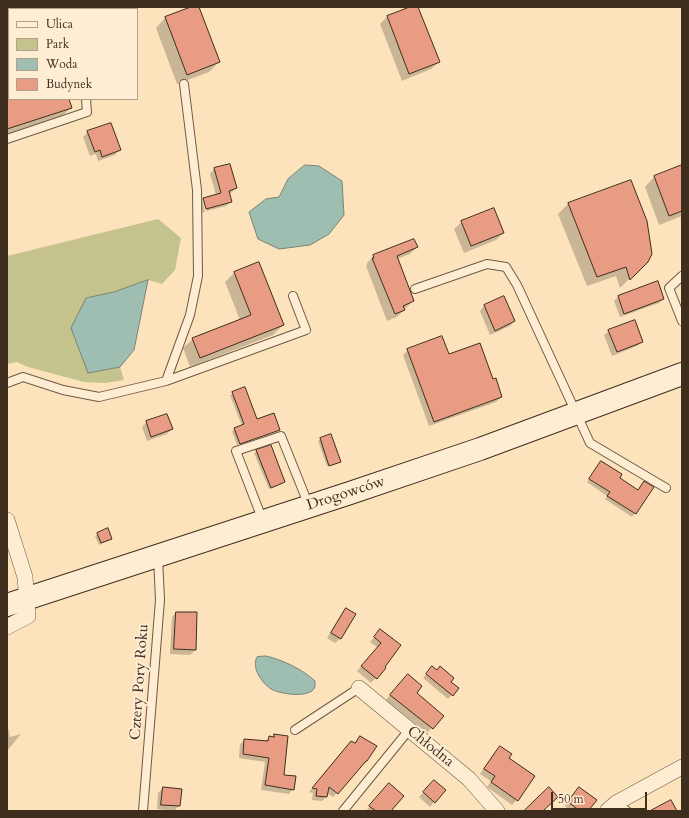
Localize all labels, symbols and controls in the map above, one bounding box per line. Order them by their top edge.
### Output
legend [8,8,138,100]
text: Ulica [46,16,73,32]
text: Park [46,36,69,52]
text: Woda [46,56,77,72]
text: Budynek [46,76,92,92]
street label: Drogowców [305,473,387,515]
street label: Cztery Pory Roku [127,623,153,741]
street label: Chłodna [403,723,457,771]
scale bar [553,784,649,810]
text: 50 m [558,791,584,807]

